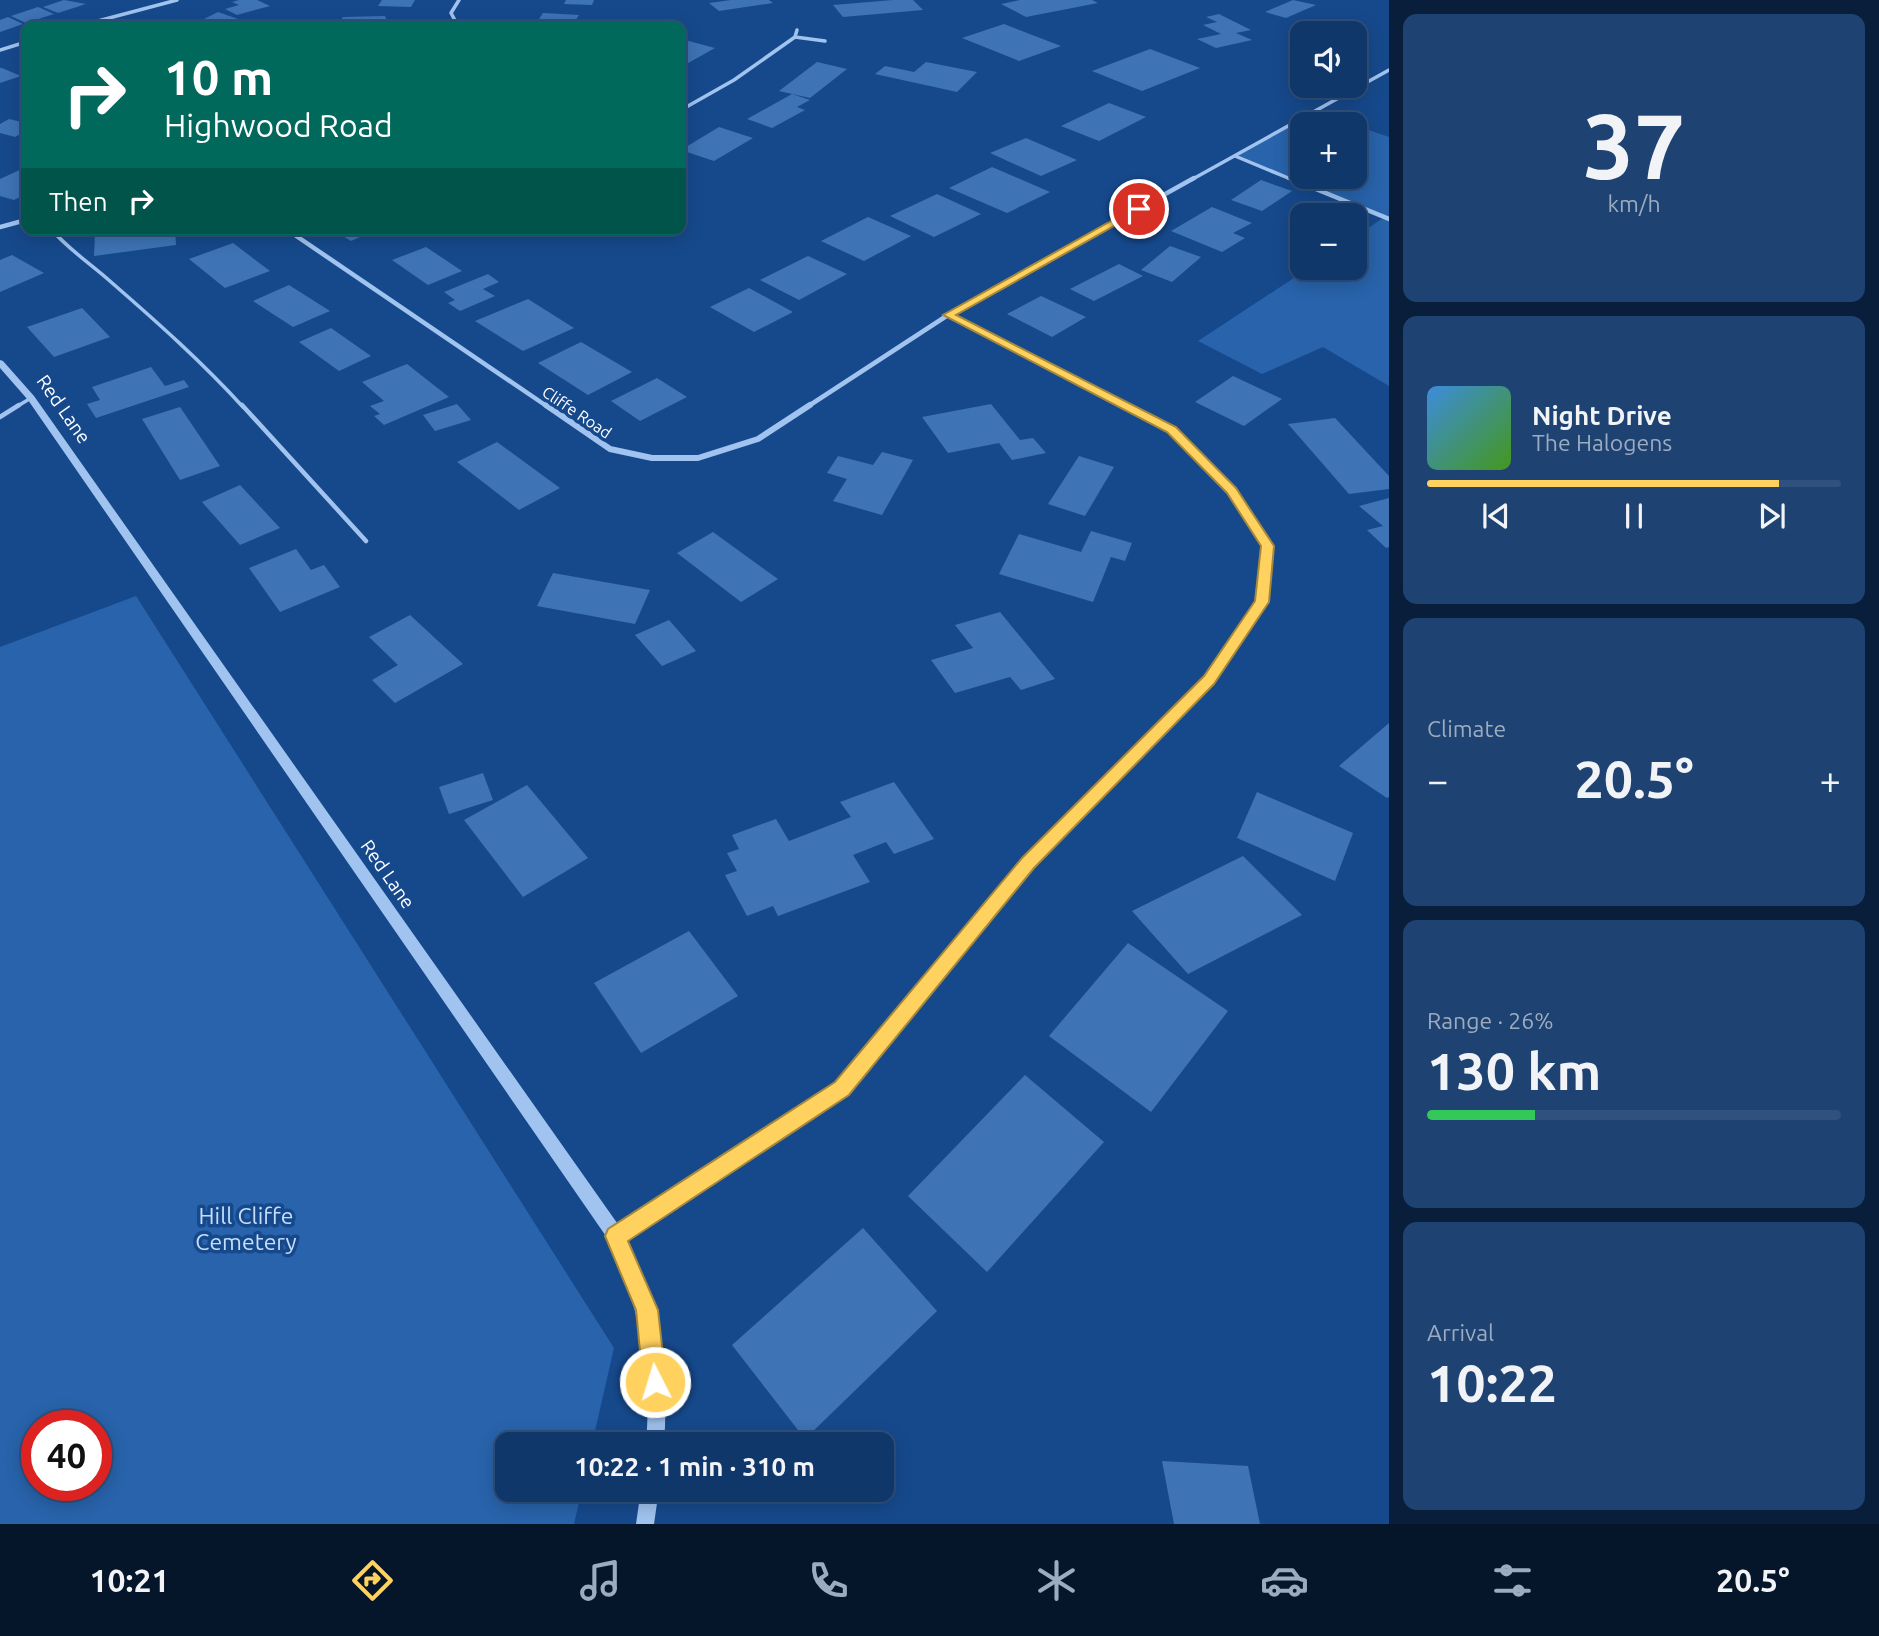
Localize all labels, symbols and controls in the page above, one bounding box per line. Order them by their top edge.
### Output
map controls [1290,21,1367,280]
button: sound [1290,21,1367,98]
icon: right [49,49,140,140]
text: 10 m [164,49,273,104]
text: 37 [1583,94,1685,196]
text: Highwood Road [164,107,393,143]
button: + [1290,112,1367,189]
pin [1109,179,1169,239]
icon: right [122,182,160,220]
text: Then [49,187,108,216]
icon: arrive [1120,190,1158,228]
text: km/h [1607,191,1661,216]
button: − [1290,203,1367,280]
street label: Red Lane [32,371,96,447]
street label: Cliffe Road [539,382,615,442]
text: Night Drive [1532,401,1672,430]
text: The Halogens [1532,430,1672,455]
icon: previous [1477,497,1515,535]
icon: pause [1615,497,1653,535]
icon: next [1753,497,1791,535]
text: Climate [1427,716,1506,741]
text: 20.5° [1574,750,1694,808]
text: − [1427,759,1448,801]
text: + [1820,759,1841,801]
street label: Red Lane [356,836,420,912]
text: Range · 26% [1427,1008,1554,1033]
text: 130 km [1427,1042,1601,1100]
park label: Hill Cliffe Cemetery [195,1203,297,1254]
text: Arrival [1427,1320,1494,1345]
position arrow [618,1345,692,1419]
text: 10:22 [1427,1354,1557,1412]
speed limit sign: 40 [21,1410,112,1501]
text: 10:22 · 1 min · 310 m [574,1452,815,1481]
icon: directions [348,1556,397,1605]
icon: music [576,1556,625,1605]
icon: phone [804,1556,853,1605]
icon: climate [1032,1556,1081,1605]
icon: car [1260,1556,1309,1605]
icon: filters [1488,1556,1537,1605]
text: 10:21 [89,1562,170,1598]
text: 20.5° [1716,1562,1789,1598]

